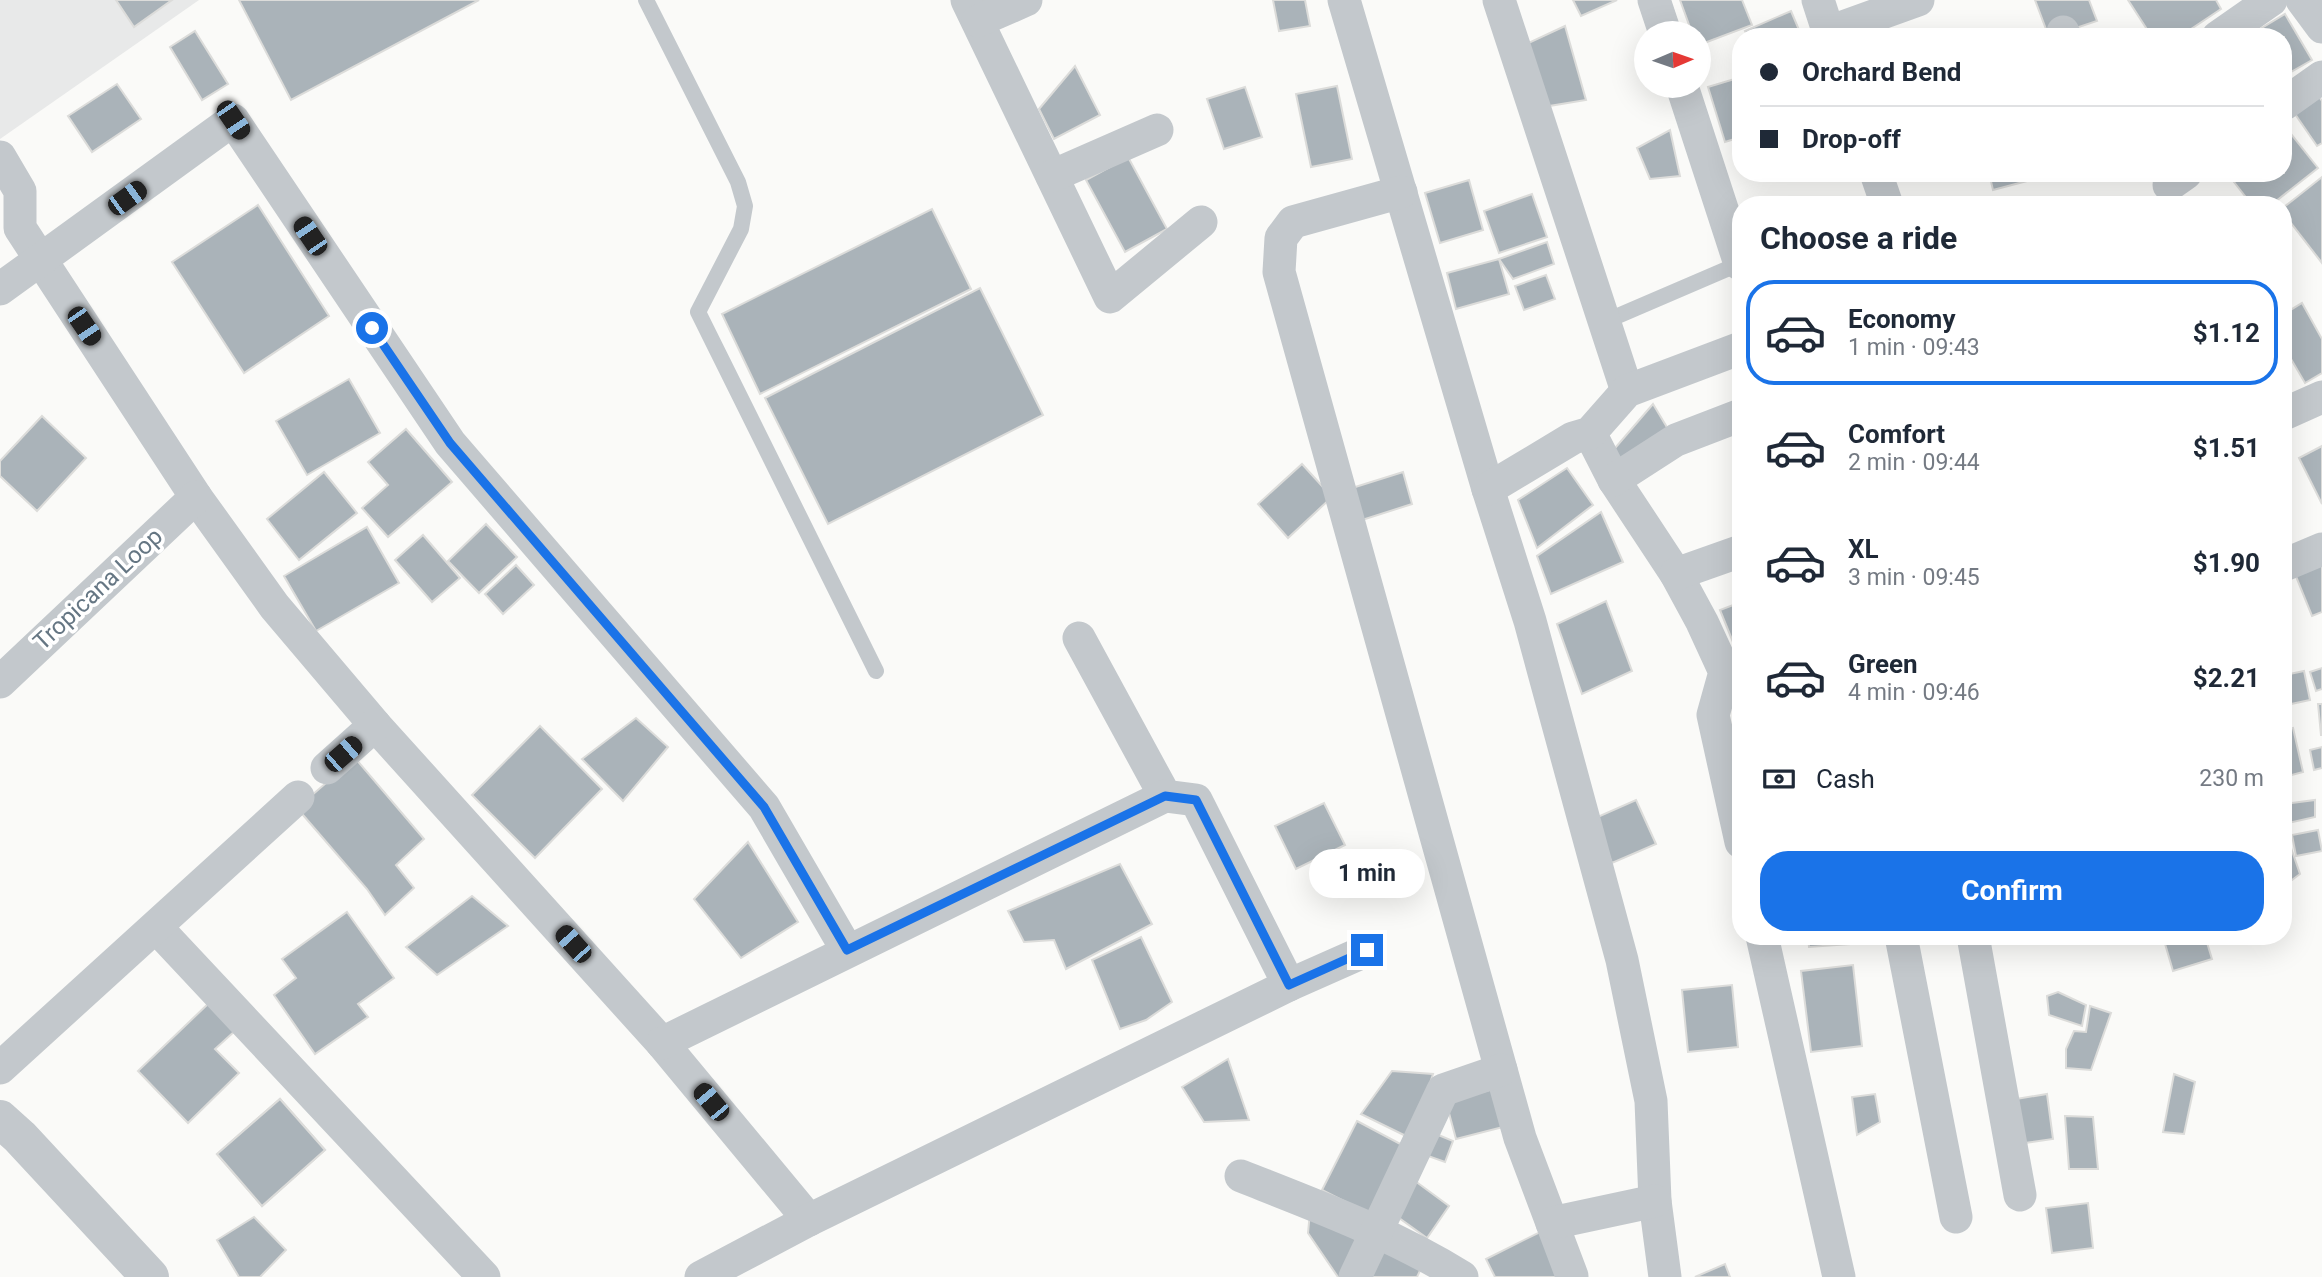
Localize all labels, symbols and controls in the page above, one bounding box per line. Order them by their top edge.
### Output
north arrow [1634,21,1712,98]
map controls [1634,21,1711,98]
text: Orchard Bend [1802,57,1961,87]
car [213,97,254,143]
text: Drop-off [1802,124,1901,154]
car [104,177,151,219]
car [290,213,331,259]
text: Choose a ride [1760,219,1957,257]
icon: car [1764,301,1827,364]
car [64,303,105,349]
text: Economy [1848,304,1955,334]
route start [356,312,388,344]
text: $1.12 [2193,318,2260,348]
text: 1 min · 09:43 [1848,334,1980,361]
icon: car [1764,416,1827,479]
text: Comfort [1848,419,1945,449]
text: $1.51 [2193,433,2260,463]
text: 2 min · 09:44 [1848,449,1980,476]
street label: Tropicana Loop [28,522,168,656]
icon: car [1764,531,1827,594]
text: XL [1848,534,1879,564]
text: $1.90 [2193,548,2260,578]
text: 3 min · 09:45 [1848,564,1980,591]
icon: car [1764,646,1827,709]
text: Green [1848,649,1918,679]
text: $2.21 [2193,663,2260,693]
text: 4 min · 09:46 [1848,679,1980,706]
car [321,732,366,776]
icon: cash [1760,760,1798,798]
text: Cash [1816,764,1875,794]
text: 230 m [2199,765,2264,792]
callout: 1 min [1309,848,1425,898]
button: Confirm [1760,851,2264,931]
text: 1 min [1338,860,1396,887]
car [552,921,595,967]
route end [1351,934,1383,966]
car [690,1079,733,1125]

